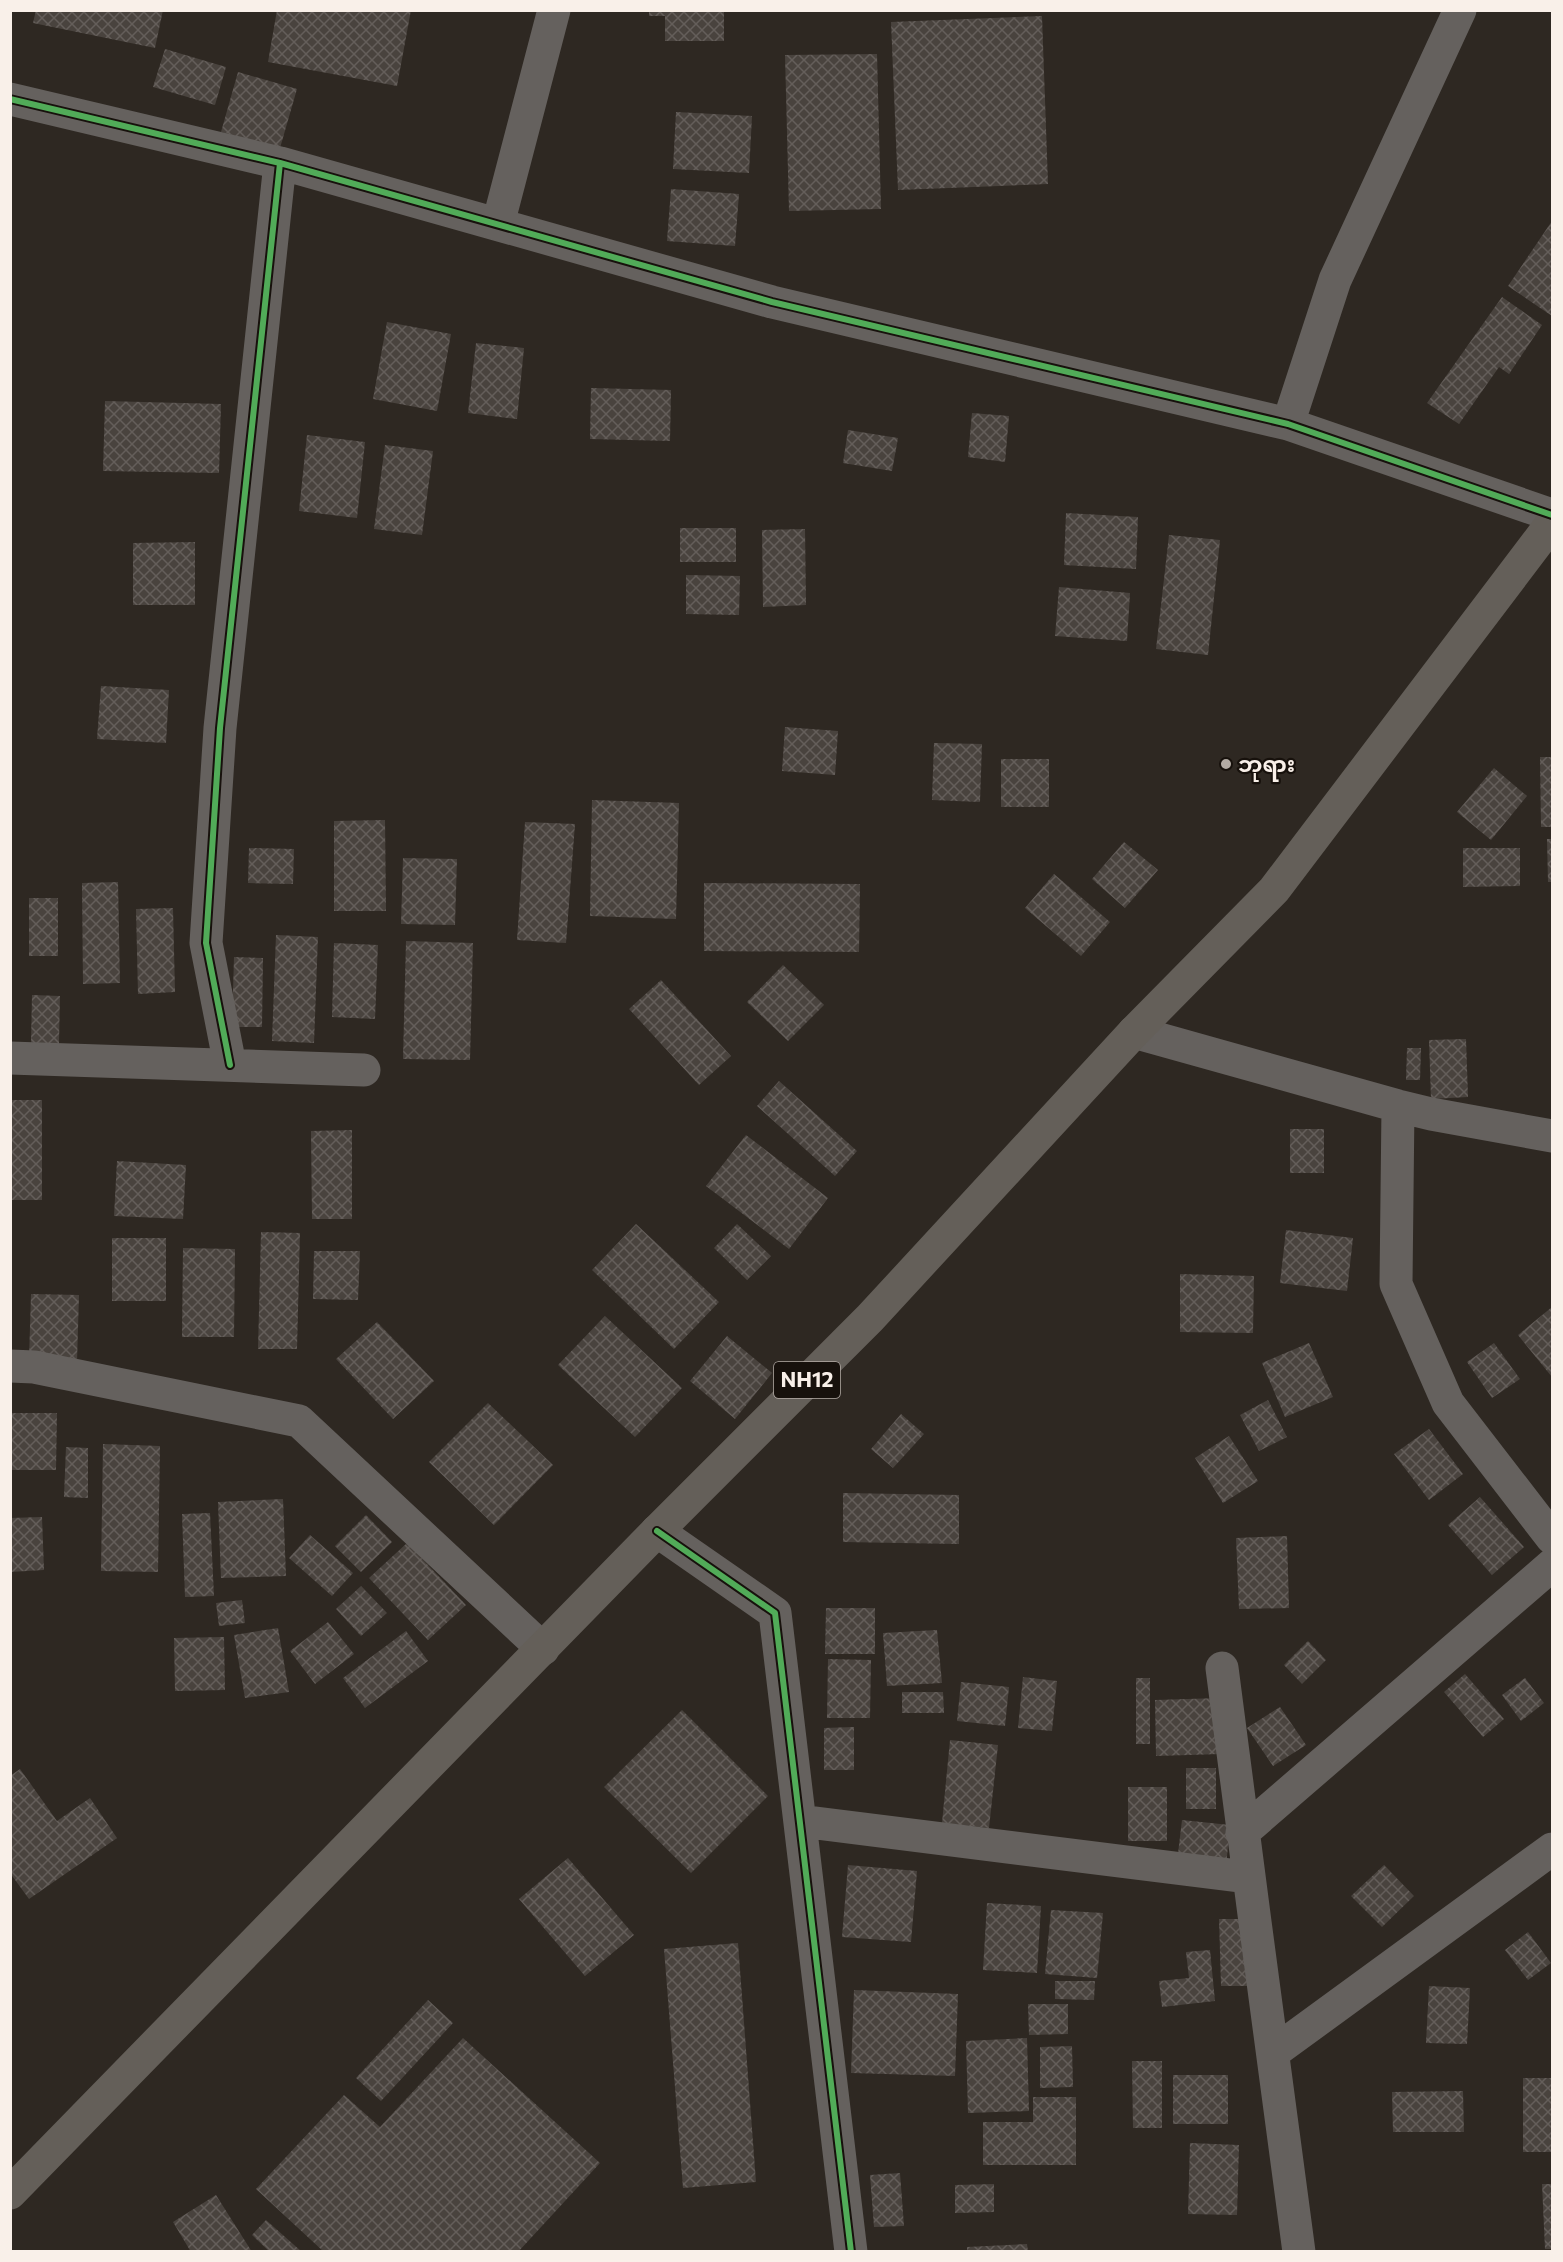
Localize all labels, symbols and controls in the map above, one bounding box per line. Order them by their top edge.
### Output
place label: ဘုရား [1238,750,1295,782]
marker: ဘုရား [1219,757,1233,771]
road number: NH12 [774,1362,840,1398]

